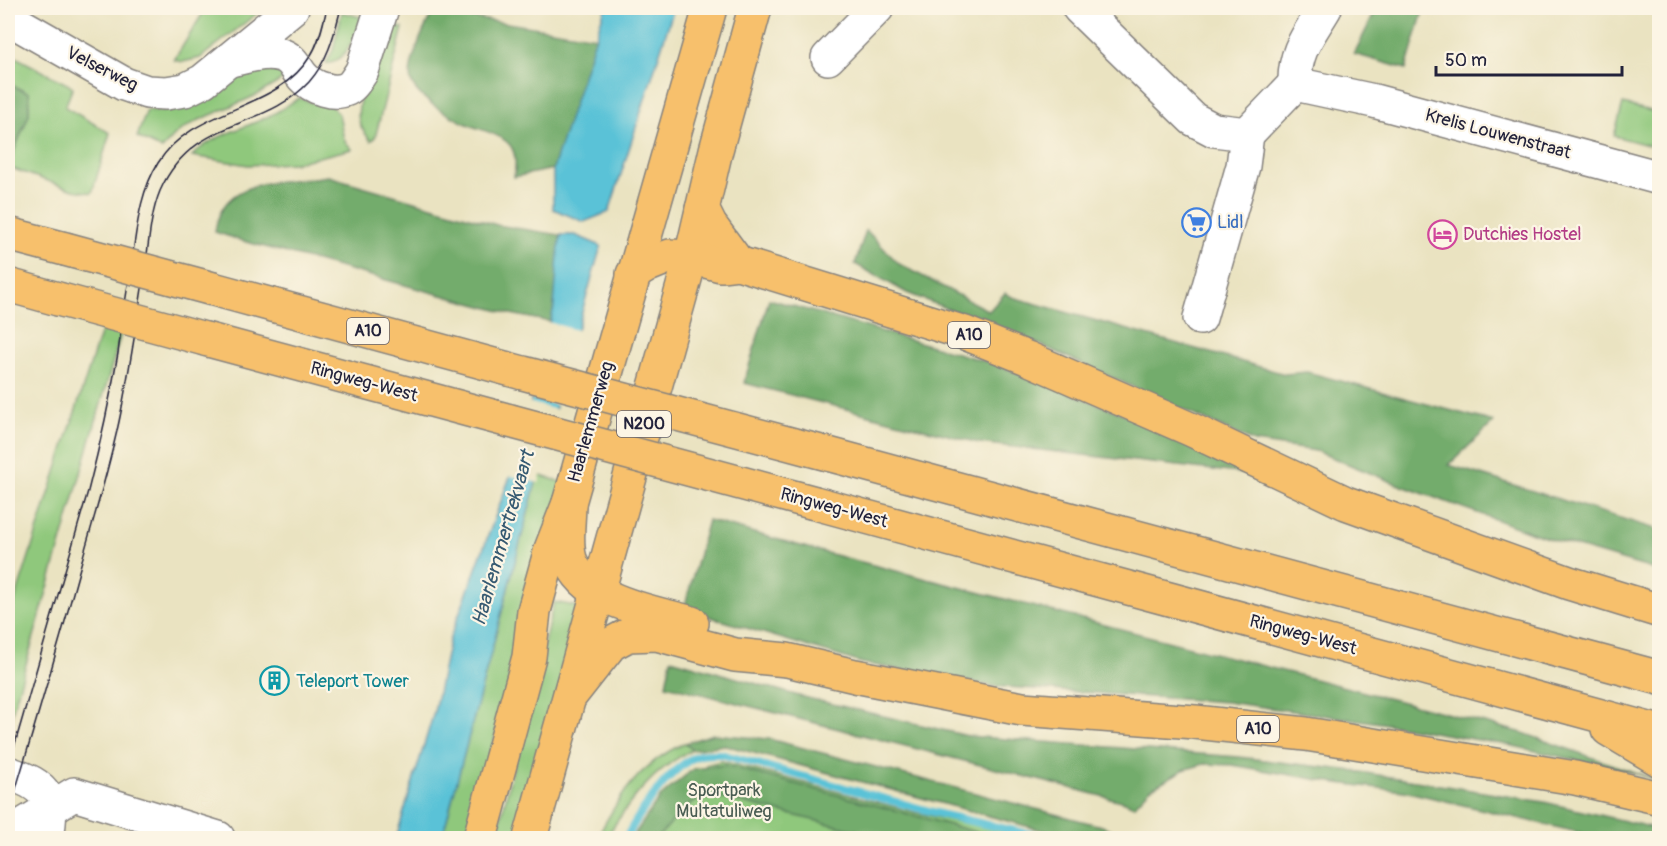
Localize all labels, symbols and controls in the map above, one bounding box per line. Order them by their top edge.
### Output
scale bar [1436,39,1622,77]
street label: Velserweg [62,41,142,97]
text: 50 m [1445,49,1487,72]
street label: Krelis Louwenstraat [1423,104,1574,165]
supermarket icon: Lidl [1180,206,1212,238]
place label: Lidl [1217,211,1243,234]
hotel icon: Dutchies Hostel [1426,218,1458,250]
place label: Dutchies Hostel [1463,223,1582,246]
road number: A10 [347,318,389,344]
road number: A10 [948,322,990,348]
street label: Ringweg-West [308,357,421,408]
street label: Haarlemmerweg [563,359,619,485]
road number: N200 [617,411,671,437]
water label: Haarlemmertrekvaart [466,446,541,629]
street label: Ringweg-West [778,483,891,534]
street label: Ringweg-West [1247,610,1360,661]
building icon: Teleport Tower [259,665,291,697]
place label: Teleport Tower [296,670,409,693]
road number: A10 [1237,716,1279,742]
park label: Sportpark Multatuliweg [676,779,772,823]

